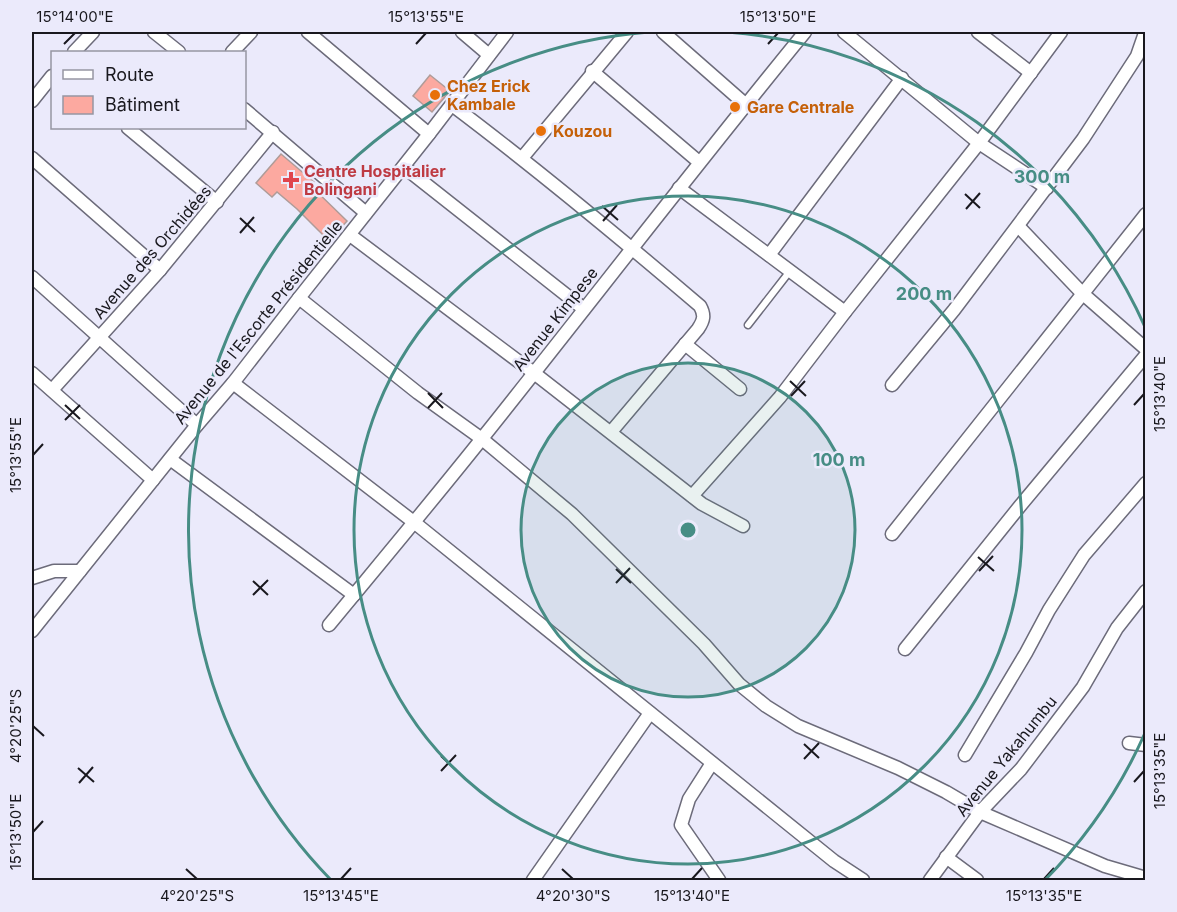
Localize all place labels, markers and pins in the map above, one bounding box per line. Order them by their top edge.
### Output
place label: Chez Erick Kambale [447,76,531,114]
marker: Chez Erick Kambale [428,88,442,102]
place label: Gare Centrale [747,97,854,117]
marker: Gare Centrale [728,100,742,114]
place label: Kouzou [553,121,612,141]
marker: Kouzou [534,124,548,138]
place label: Centre Hospitalier Bolingani [304,161,446,199]
marker: Centre Hospitalier Bolingani [282,171,300,189]
centre of rings [678,520,698,540]

